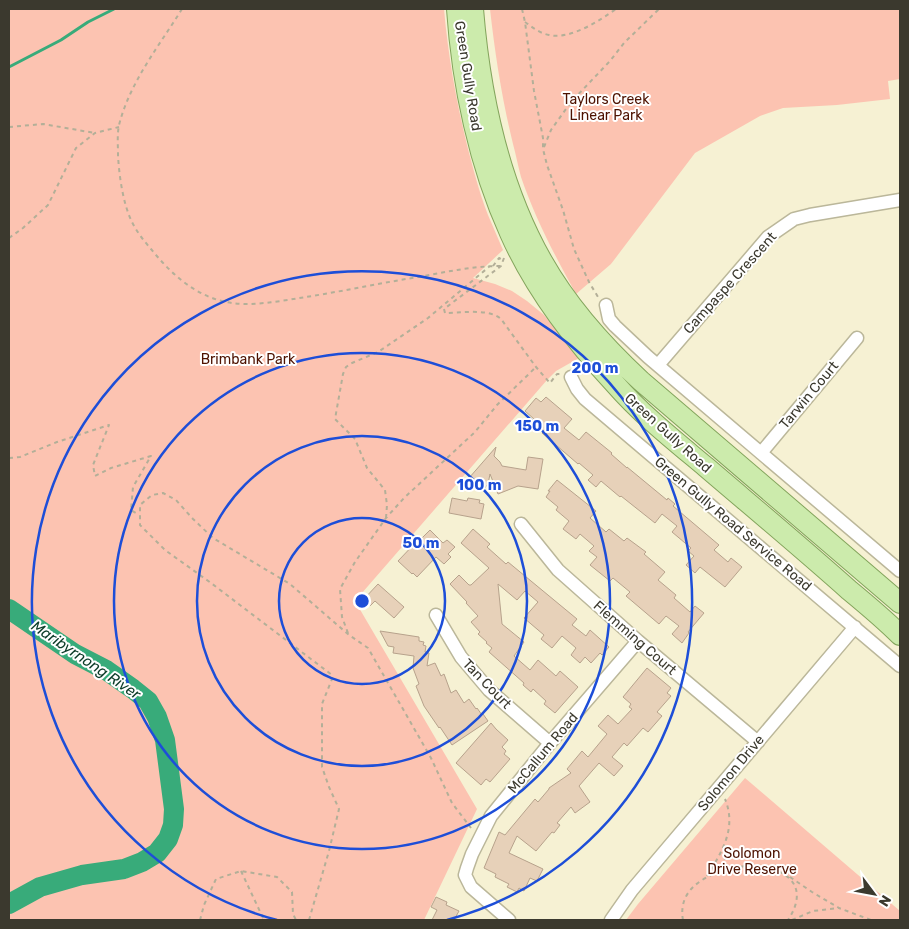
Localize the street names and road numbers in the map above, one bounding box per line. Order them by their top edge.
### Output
street label: Green Gully Road [451,20,485,132]
street label: Campaspe Crescent [680,228,781,337]
street label: Tarwin Court [776,357,843,432]
street label: Green Gully Road [621,390,715,476]
street label: Green Gully Road Service Road [651,453,815,595]
street label: Flemming Court [590,597,680,679]
street label: Tan Court [459,655,515,713]
street label: McCallum Road [504,709,582,797]
street label: Solomon Drive [694,731,768,815]

